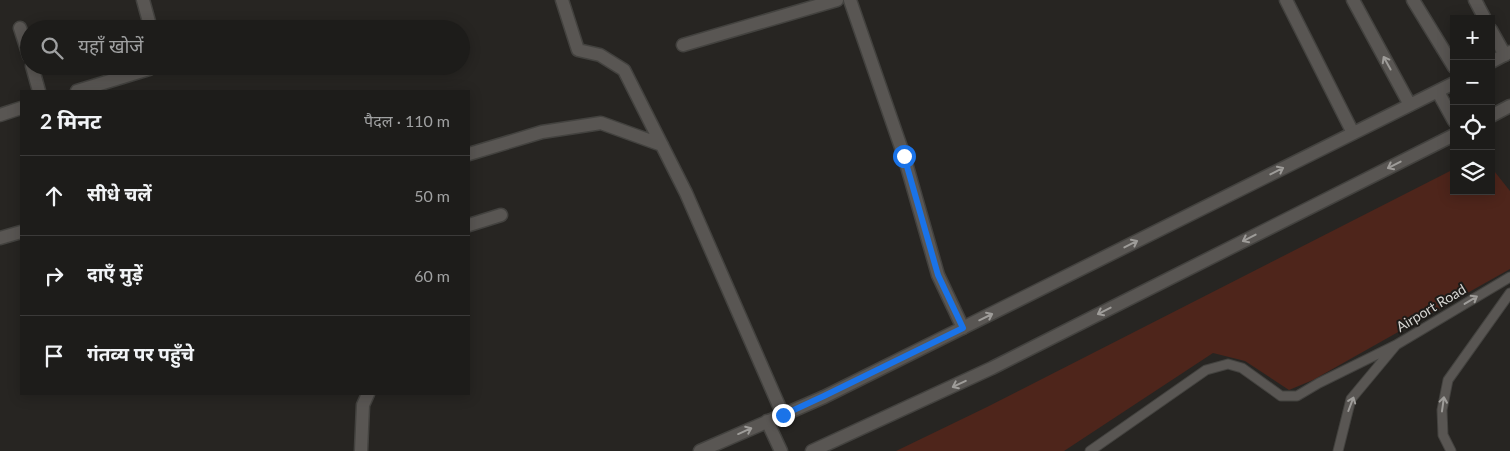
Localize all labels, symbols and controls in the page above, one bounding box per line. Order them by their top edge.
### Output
map controls [1450,15,1495,195]
button: + [1450,15,1495,60]
search box [20,20,470,75]
icon: search [38,34,66,62]
text: यहाँ खोजें [78,34,143,57]
one-way arrow [1381,56,1391,70]
button: − [1450,60,1495,105]
button: locate [1450,105,1495,150]
text: 2 मिनट [40,108,101,133]
text: पैदल · 110 m [364,111,450,130]
route start [893,145,916,168]
button: layers [1450,150,1495,195]
one-way arrow [1387,161,1402,170]
one-way arrow [1269,166,1284,176]
icon: ahead [40,182,68,210]
text: सीधे चलें [87,182,152,205]
text: 50 m [414,186,450,205]
one-way arrow [1242,234,1257,243]
one-way arrow [1124,239,1139,249]
icon: right [40,262,68,290]
text: दाएँ मुड़ें [87,262,143,285]
text: 60 m [414,266,450,285]
street label: Airport Road [1393,280,1469,335]
one-way arrow [1463,295,1477,305]
one-way arrow [1097,307,1112,316]
one-way arrow [978,311,993,321]
icon: arrive [40,342,68,370]
text: गंतव्य पर पहुँचे [87,342,194,365]
one-way arrow [951,379,966,389]
one-way arrow [1347,397,1356,412]
one-way arrow [1439,397,1449,413]
route end [772,404,795,427]
one-way arrow [737,426,752,436]

